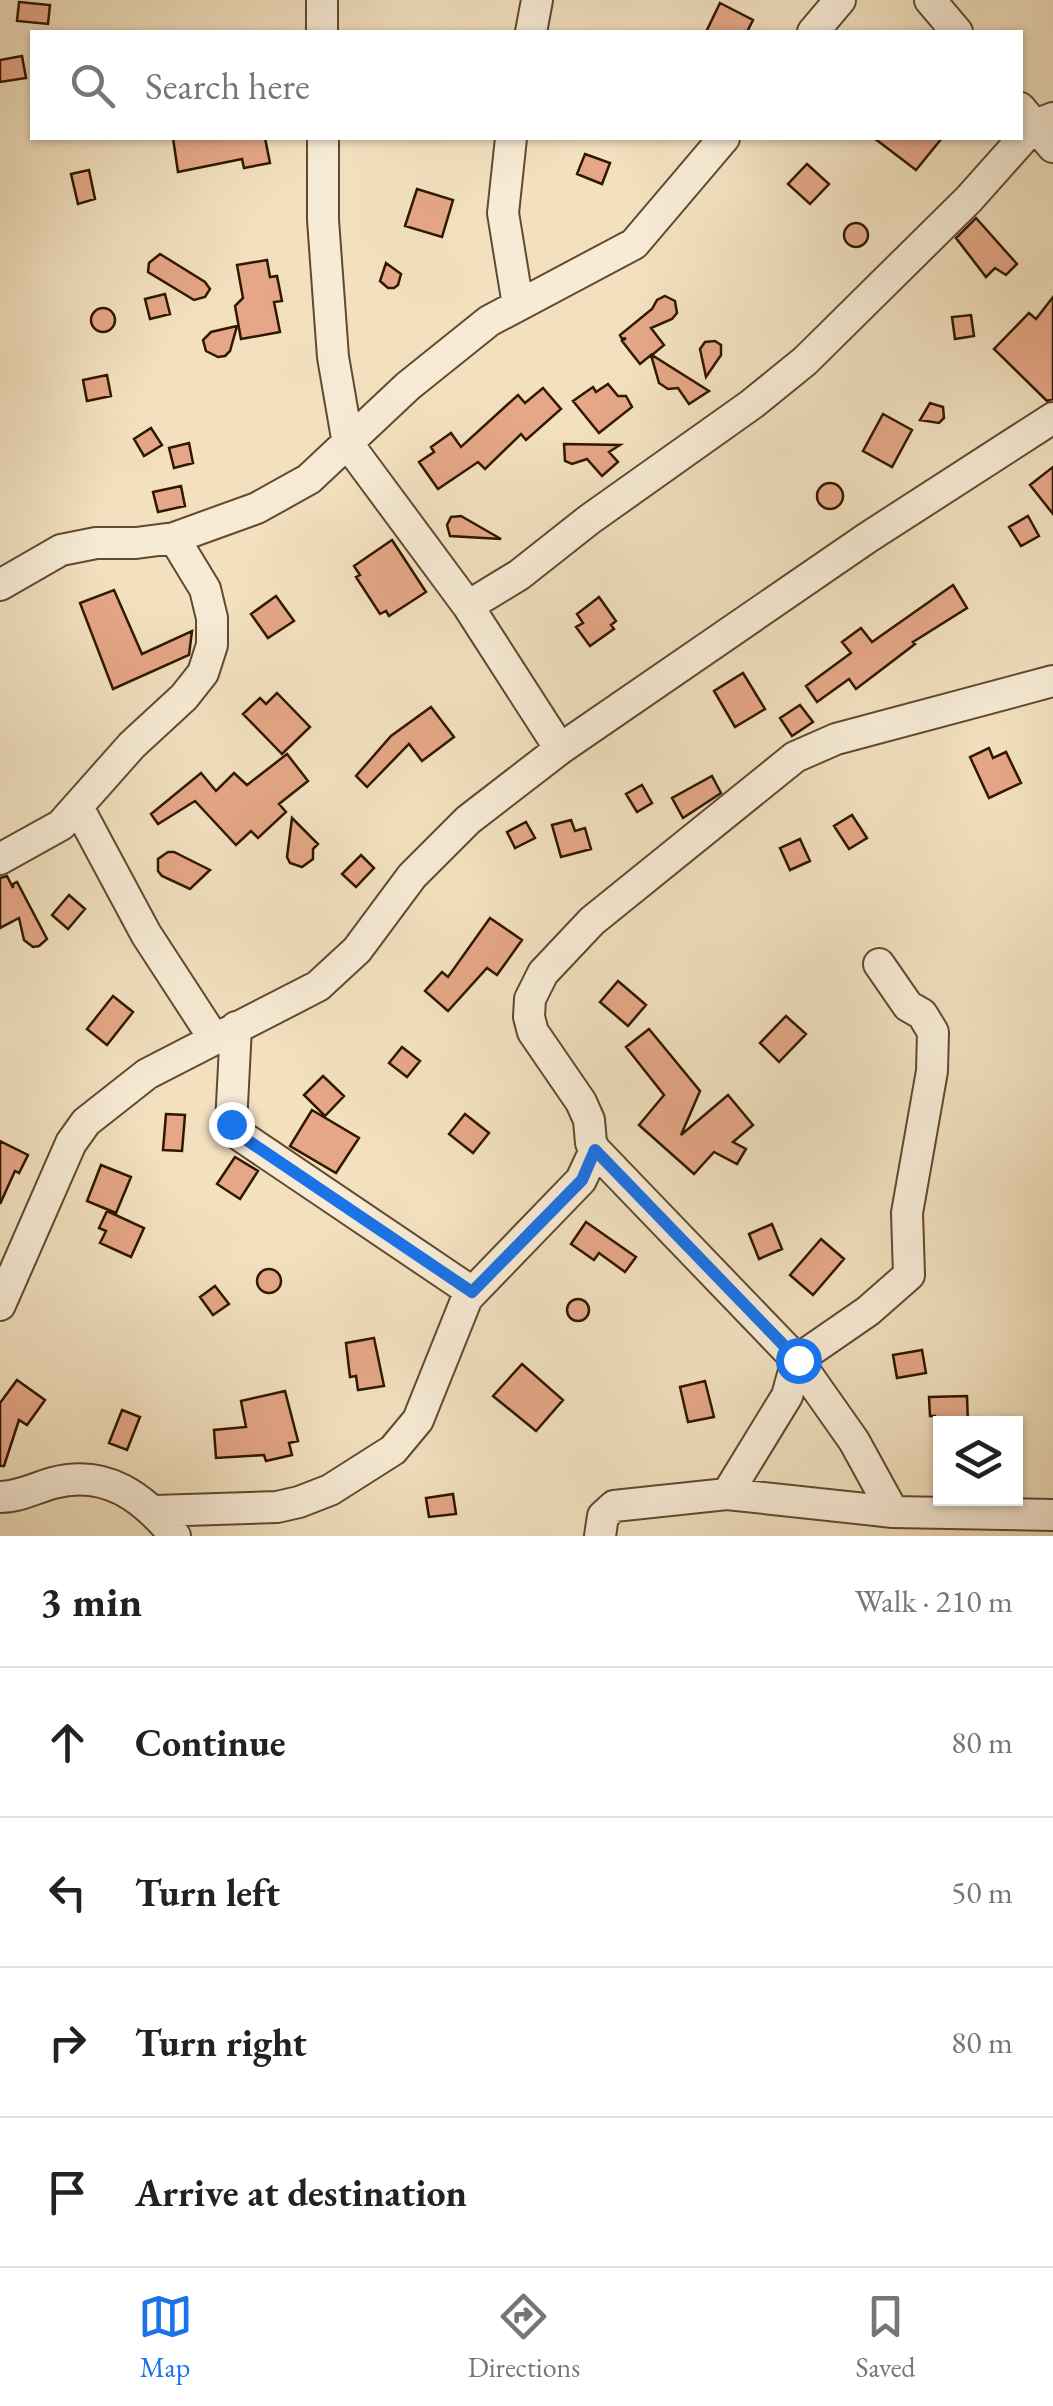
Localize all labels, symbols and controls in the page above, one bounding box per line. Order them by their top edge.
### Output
search box [30,30,1023,140]
icon: search [65,58,120,113]
text: Search here [145,61,310,110]
route end [209,1102,255,1148]
route start [776,1338,822,1384]
map controls [933,1416,1023,1506]
button: layers [933,1416,1023,1506]
text: 3 min [40,1574,142,1629]
text: Walk · 210 m [855,1580,1013,1622]
icon: ahead [40,1715,95,1770]
text: Continue [135,1718,286,1767]
text: 80 m [951,1721,1013,1763]
icon: left [40,1865,95,1920]
text: Turn left [135,1868,280,1917]
text: 50 m [951,1871,1013,1913]
icon: right [40,2015,95,2070]
text: Turn right [135,2018,307,2067]
text: 80 m [951,2021,1013,2063]
icon: arrive [40,2165,95,2220]
text: Arrive at destination [135,2168,467,2217]
tab: Map [138,2289,193,2385]
tab: Directions [468,2289,580,2385]
tab: Saved [855,2289,915,2385]

